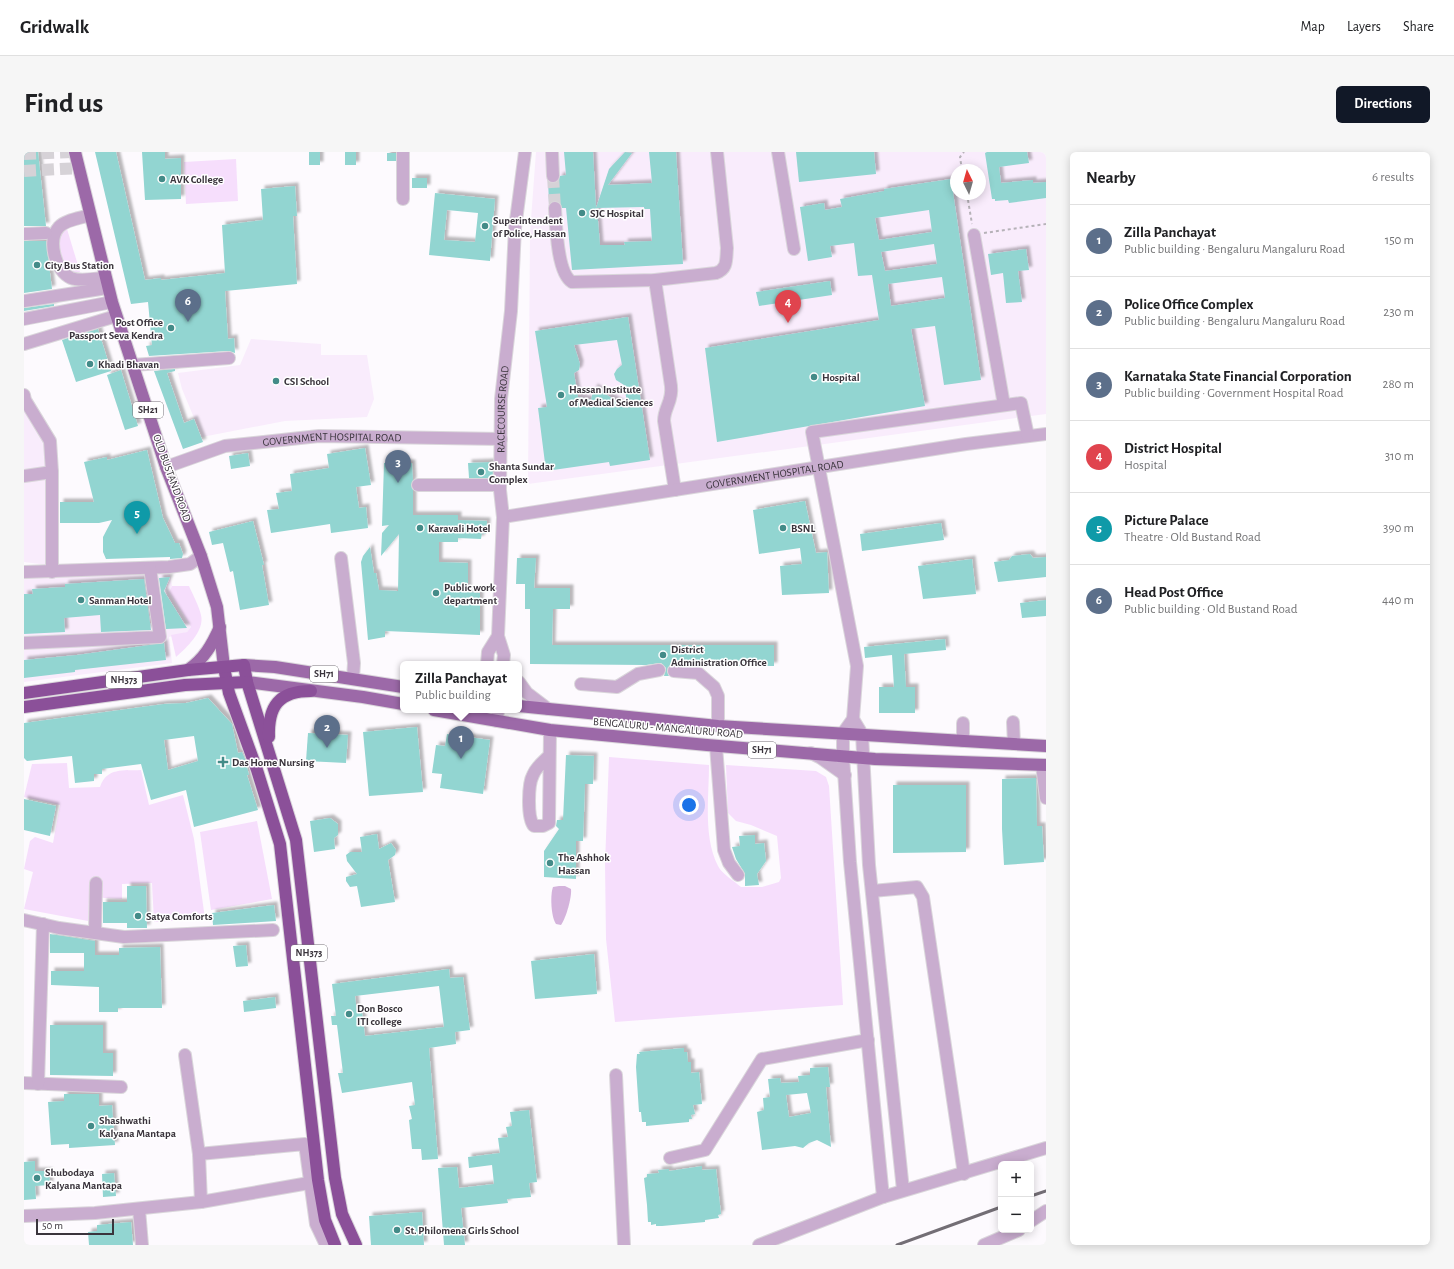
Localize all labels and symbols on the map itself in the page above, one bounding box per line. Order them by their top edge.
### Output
north arrow [950,164,986,200]
marker: AVK College [157,174,167,184]
place label: AVK College [170,174,223,185]
marker: SJC Hospital [577,208,587,218]
place label: SJC Hospital [590,208,644,219]
place label: Superintendent of Police, Hassan [493,215,566,239]
marker: Superintendent of Police, Hassan [480,221,490,231]
marker: City Bus Station [32,260,42,270]
place label: City Bus Station [45,260,114,271]
pin: 6 [175,289,201,322]
pin: 4 [775,290,801,323]
place label: Post Office Passport Seva Kendra [69,317,164,341]
marker: Post Office Passport Seva Kendra [166,323,176,333]
marker: Khadi Bhavan [85,359,95,369]
place label: Khadi Bhavan [98,359,159,370]
street label: RACECOURSE ROAD [495,365,510,453]
marker: Hospital [809,372,819,382]
place label: Hospital [822,372,860,383]
marker: CSI School [271,376,281,386]
place label: CSI School [284,376,329,387]
place label: Hassan Institute of Medical Sciences [569,384,653,408]
marker: Hassan Institute of Medical Sciences [556,390,566,400]
road number: SH21 [133,402,163,418]
street label: GOVERNMENT HOSPITAL ROAD [262,430,401,447]
street label: OLD BUSTAND ROAD [151,433,193,523]
pin: 3 [385,450,411,483]
street label: GOVERNMENT HOSPITAL ROAD [705,458,844,490]
place label: Shanta Sundar Complex [489,461,554,485]
marker: Shanta Sundar Complex [476,467,486,477]
pin: 5 [124,501,150,534]
marker: Karavali Hotel [415,523,425,533]
place label: Karavali Hotel [428,523,491,534]
marker: BSNL [778,523,788,533]
place label: BSNL [791,523,815,534]
place label: Public work department [444,582,497,606]
marker: Public work department [431,588,441,598]
marker: Sanman Hotel [76,595,86,605]
place label: Sanman Hotel [89,595,152,606]
place label: District Administration Office [671,644,767,668]
marker: District Administration Office [658,650,668,660]
road number: SH71 [310,666,338,682]
road number: NH373 [106,672,142,688]
pin: 2 [314,715,340,748]
street label: BENGALURU - MANGALURU ROAD [593,716,743,740]
pin: 1 [448,726,474,759]
road number: SH71 [748,742,776,758]
marker: Das Home Nursing [217,756,229,768]
place label: Das Home Nursing [232,757,315,768]
your location [679,795,699,815]
place label: The Ashhok Hassan [558,852,610,876]
marker: The Ashhok Hassan [545,858,555,868]
marker: Satya Comforts [133,911,143,921]
place label: Satya Comforts [146,911,212,922]
road number: NH373 [291,945,327,961]
place label: Don Bosco ITI college [357,1003,403,1027]
marker: Don Bosco ITI college [344,1009,354,1019]
place label: Shashwathi Kalyana Mantapa [99,1115,177,1139]
marker: Shashwathi Kalyana Mantapa [86,1121,96,1131]
place label: Shubodaya Kalyana Mantapa [45,1167,123,1191]
marker: Shubodaya Kalyana Mantapa [32,1173,42,1183]
scale bar [36,1217,114,1236]
marker: St. Philomena Girls School [392,1225,402,1235]
place label: St. Philomena Girls School [405,1225,519,1236]

